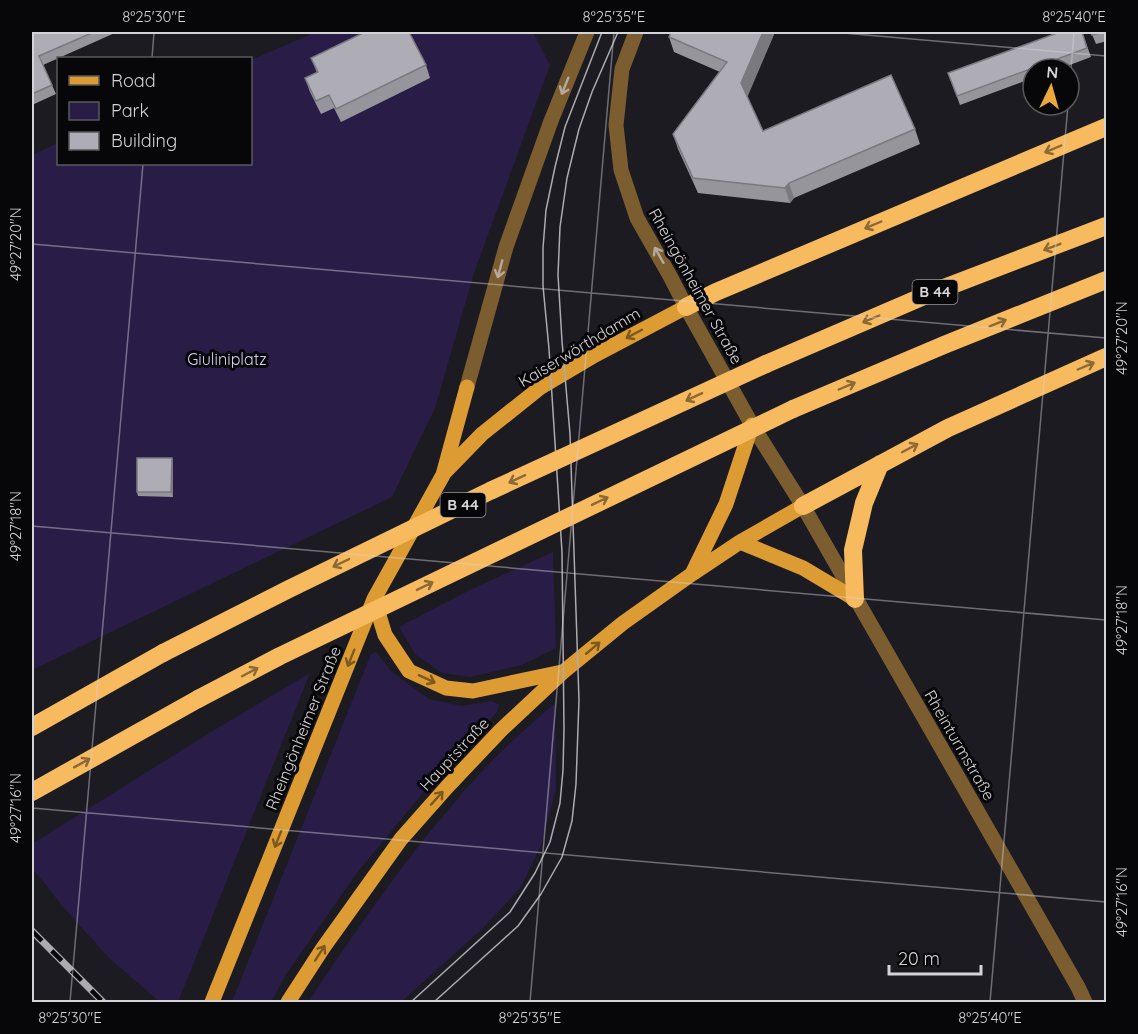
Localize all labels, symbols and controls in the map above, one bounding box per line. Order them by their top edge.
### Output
text: 8°25'30"E [122,7,186,26]
text: 8°25'35"E [583,7,645,26]
text: 8°25'40"E [1042,7,1106,26]
legend [57,57,252,165]
north arrow [1021,57,1081,117]
text: N [1046,62,1059,83]
text: Road [111,69,156,92]
one-way arrow [559,76,570,95]
text: Park [111,99,149,122]
text: Building [111,129,177,152]
one-way arrow [1044,144,1062,155]
street label: Rheingönheimer Straße [645,205,747,367]
text: 49°27'20"N [6,207,25,281]
one-way arrow [864,220,883,231]
one-way arrow [1043,242,1062,253]
one-way arrow [652,247,664,264]
one-way arrow [493,259,505,278]
road number: B 44 [912,280,958,304]
text: 49°27'20"N [1112,301,1131,375]
street label: Kaiserwörthdamm [515,303,643,391]
one-way arrow [862,314,880,325]
one-way arrow [988,317,1007,328]
one-way arrow [626,329,644,340]
park label: Giuliniplatz [187,349,267,369]
one-way arrow [1077,359,1095,371]
one-way arrow [837,380,855,391]
one-way arrow [686,392,704,404]
one-way arrow [900,442,918,453]
one-way arrow [508,475,526,486]
text: 49°27'18"N [6,491,25,561]
road number: B 44 [440,493,486,517]
one-way arrow [591,495,609,507]
one-way arrow [333,558,351,570]
one-way arrow [415,580,433,592]
text: 49°27'18"N [1112,585,1131,655]
one-way arrow [585,642,601,655]
street label: Rheingönheimer Straße [261,643,345,813]
one-way arrow [344,648,355,667]
one-way arrow [240,666,258,677]
one-way arrow [417,674,435,685]
street label: Rheinturmstraße [920,686,1000,804]
street label: Hauptstraße [415,713,493,795]
one-way arrow [73,757,91,768]
text: 49°27'16"N [6,773,25,843]
one-way arrow [430,791,444,806]
one-way arrow [272,829,283,848]
text: 49°27'16"N [1112,867,1131,937]
scale bar [889,938,980,976]
one-way arrow [314,945,326,962]
text: 20 m [898,947,940,970]
text: 8°25'30"E [38,1008,102,1027]
text: 8°25'35"E [499,1008,561,1027]
text: 8°25'40"E [958,1008,1022,1027]

